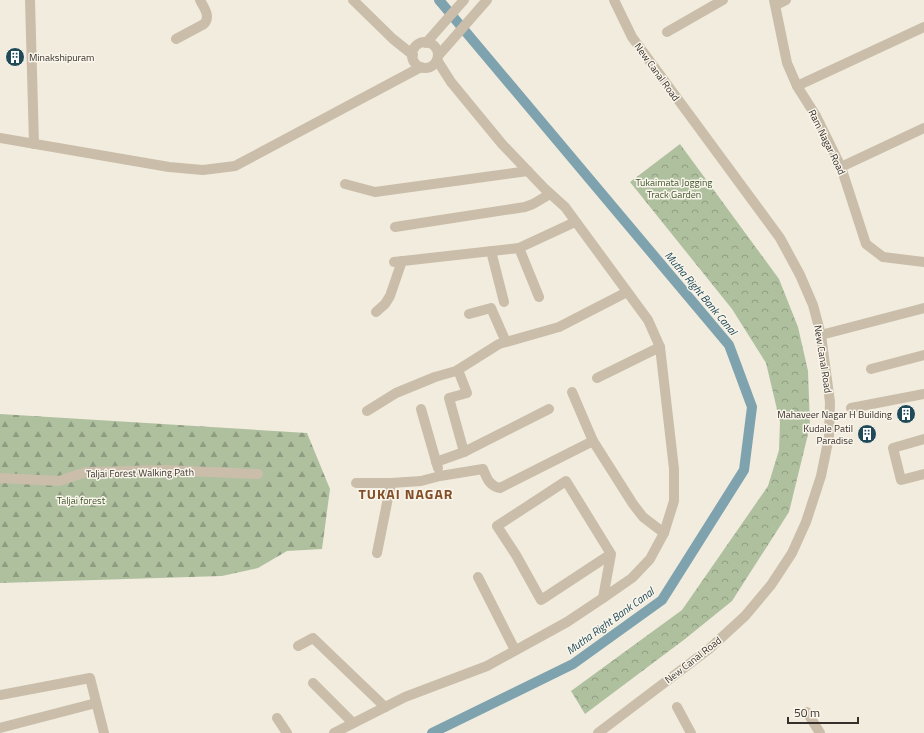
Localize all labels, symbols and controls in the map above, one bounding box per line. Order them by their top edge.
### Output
street label: New Canal Road [631,40,683,104]
building icon: Minakshipuram [4,46,26,68]
place label: Minakshipuram [29,50,94,65]
street label: Ram Nagar Road [805,107,849,177]
park label: Tukaimata Jogging Track Garden [636,175,712,202]
water label: Mutha Right Bank Canal [661,248,742,340]
street label: New Canal Road [810,324,836,394]
building icon: Mahaveer Nagar H Building [895,403,917,425]
place label: Mahaveer Nagar H Building [777,407,892,422]
place label: Kudale Patil Paradise [803,421,853,448]
building icon: Kudale Patil Paradise [856,423,878,445]
street label: Taljai Forest Walking Path [86,465,194,481]
district label: TUKAI NAGAR [359,483,454,504]
park label: Taljai forest [57,493,106,508]
water label: Mutha Right Bank Canal [563,583,658,658]
street label: New Canal Road [661,633,725,687]
scale bar [788,699,858,725]
text: 50 m [794,703,820,722]

